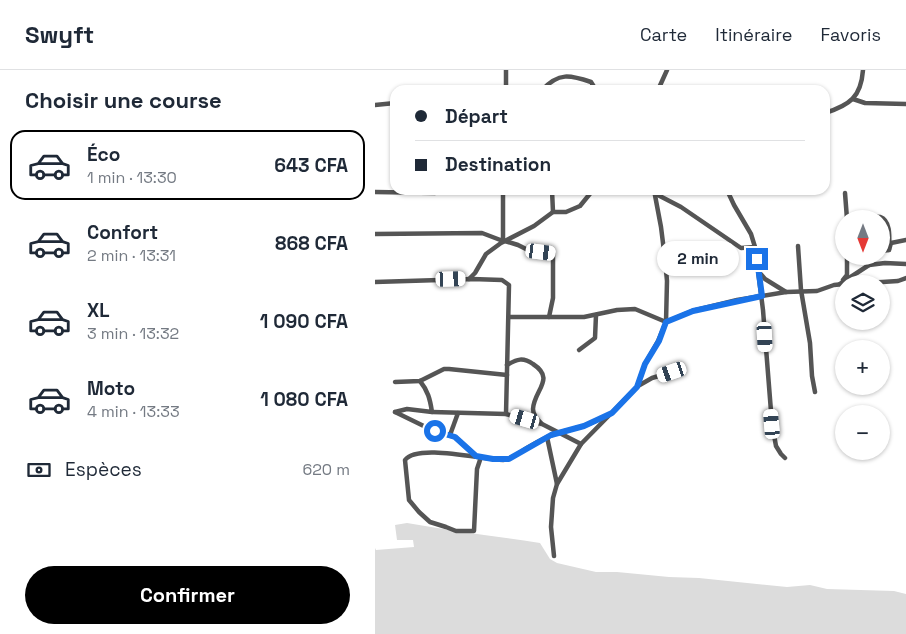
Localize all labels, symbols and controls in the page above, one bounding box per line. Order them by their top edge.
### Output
text: Swyft [25,19,94,50]
text: Carte [640,23,687,46]
text: Itinéraire [715,23,792,46]
text: Favoris [820,23,881,46]
text: Choisir une course [25,86,222,114]
text: Départ [445,104,508,129]
text: Éco [87,142,120,167]
icon: car [27,143,72,188]
text: Destination [445,152,551,177]
text: 643 CFA [274,153,348,178]
text: 1 min · 13:30 [87,167,177,188]
north arrow [835,210,890,265]
map controls [835,210,890,460]
text: Confort [87,220,158,245]
icon: car [27,221,72,266]
text: 868 CFA [275,231,348,256]
callout: 2 min [657,242,739,276]
car [525,243,556,261]
text: 2 min · 13:31 [87,245,176,266]
text: 2 min [677,248,719,269]
route end [746,248,768,270]
car [435,271,466,287]
button: layers [835,275,890,330]
text: XL [87,298,110,323]
icon: car [27,299,72,344]
text: 1 090 CFA [260,309,348,334]
car [756,322,773,352]
text: 3 min · 13:32 [87,323,179,344]
button: + [835,340,890,395]
car [655,360,688,384]
text: Moto [87,376,135,401]
icon: car [27,377,72,422]
text: 1 080 CFA [260,387,348,412]
text: 4 min · 13:33 [87,401,180,422]
button: − [835,405,890,460]
car [508,408,541,430]
car [763,408,780,440]
route start [424,420,446,442]
icon: cash [25,456,53,484]
text: Espèces [65,457,142,482]
text: 620 m [302,459,350,480]
button: Confirmer [25,566,350,624]

